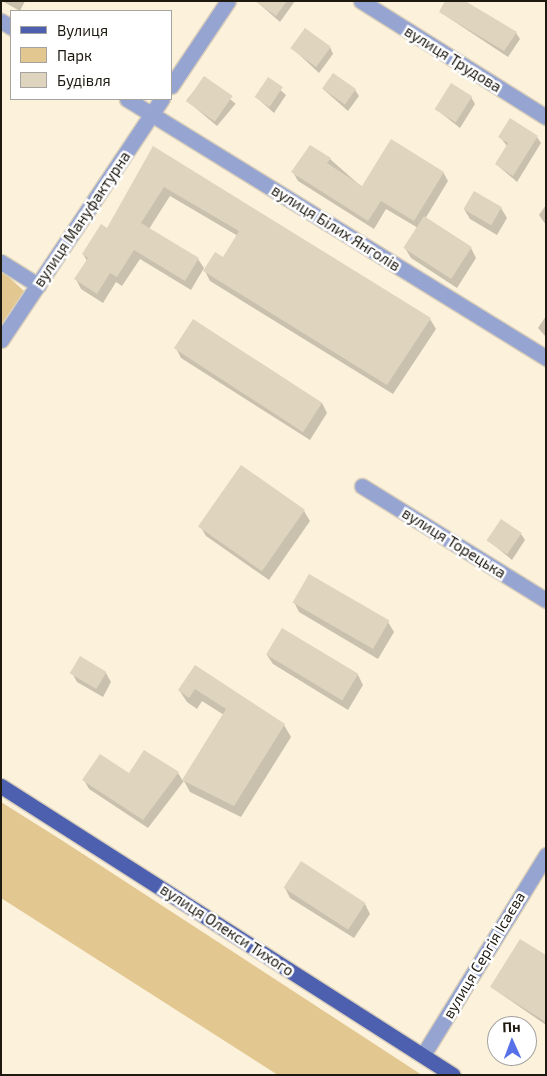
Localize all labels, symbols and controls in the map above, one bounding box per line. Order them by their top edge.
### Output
legend [10,10,172,100]
text: Вулиця [57,21,108,39]
street label: вулиця Трудова [401,22,505,96]
text: Парк [57,46,92,64]
text: Будівля [57,71,111,89]
street label: вулиця Мануфактурна [30,148,134,290]
street label: вулиця Білих Янголів [268,181,404,275]
street label: вулиця Торецька [399,504,509,582]
street label: вулиця Олекси Тихого [157,880,297,980]
street label: вулиця Сергія Ісаєва [439,888,529,1022]
north arrow [487,1016,537,1066]
text: Пн [502,1018,521,1035]

